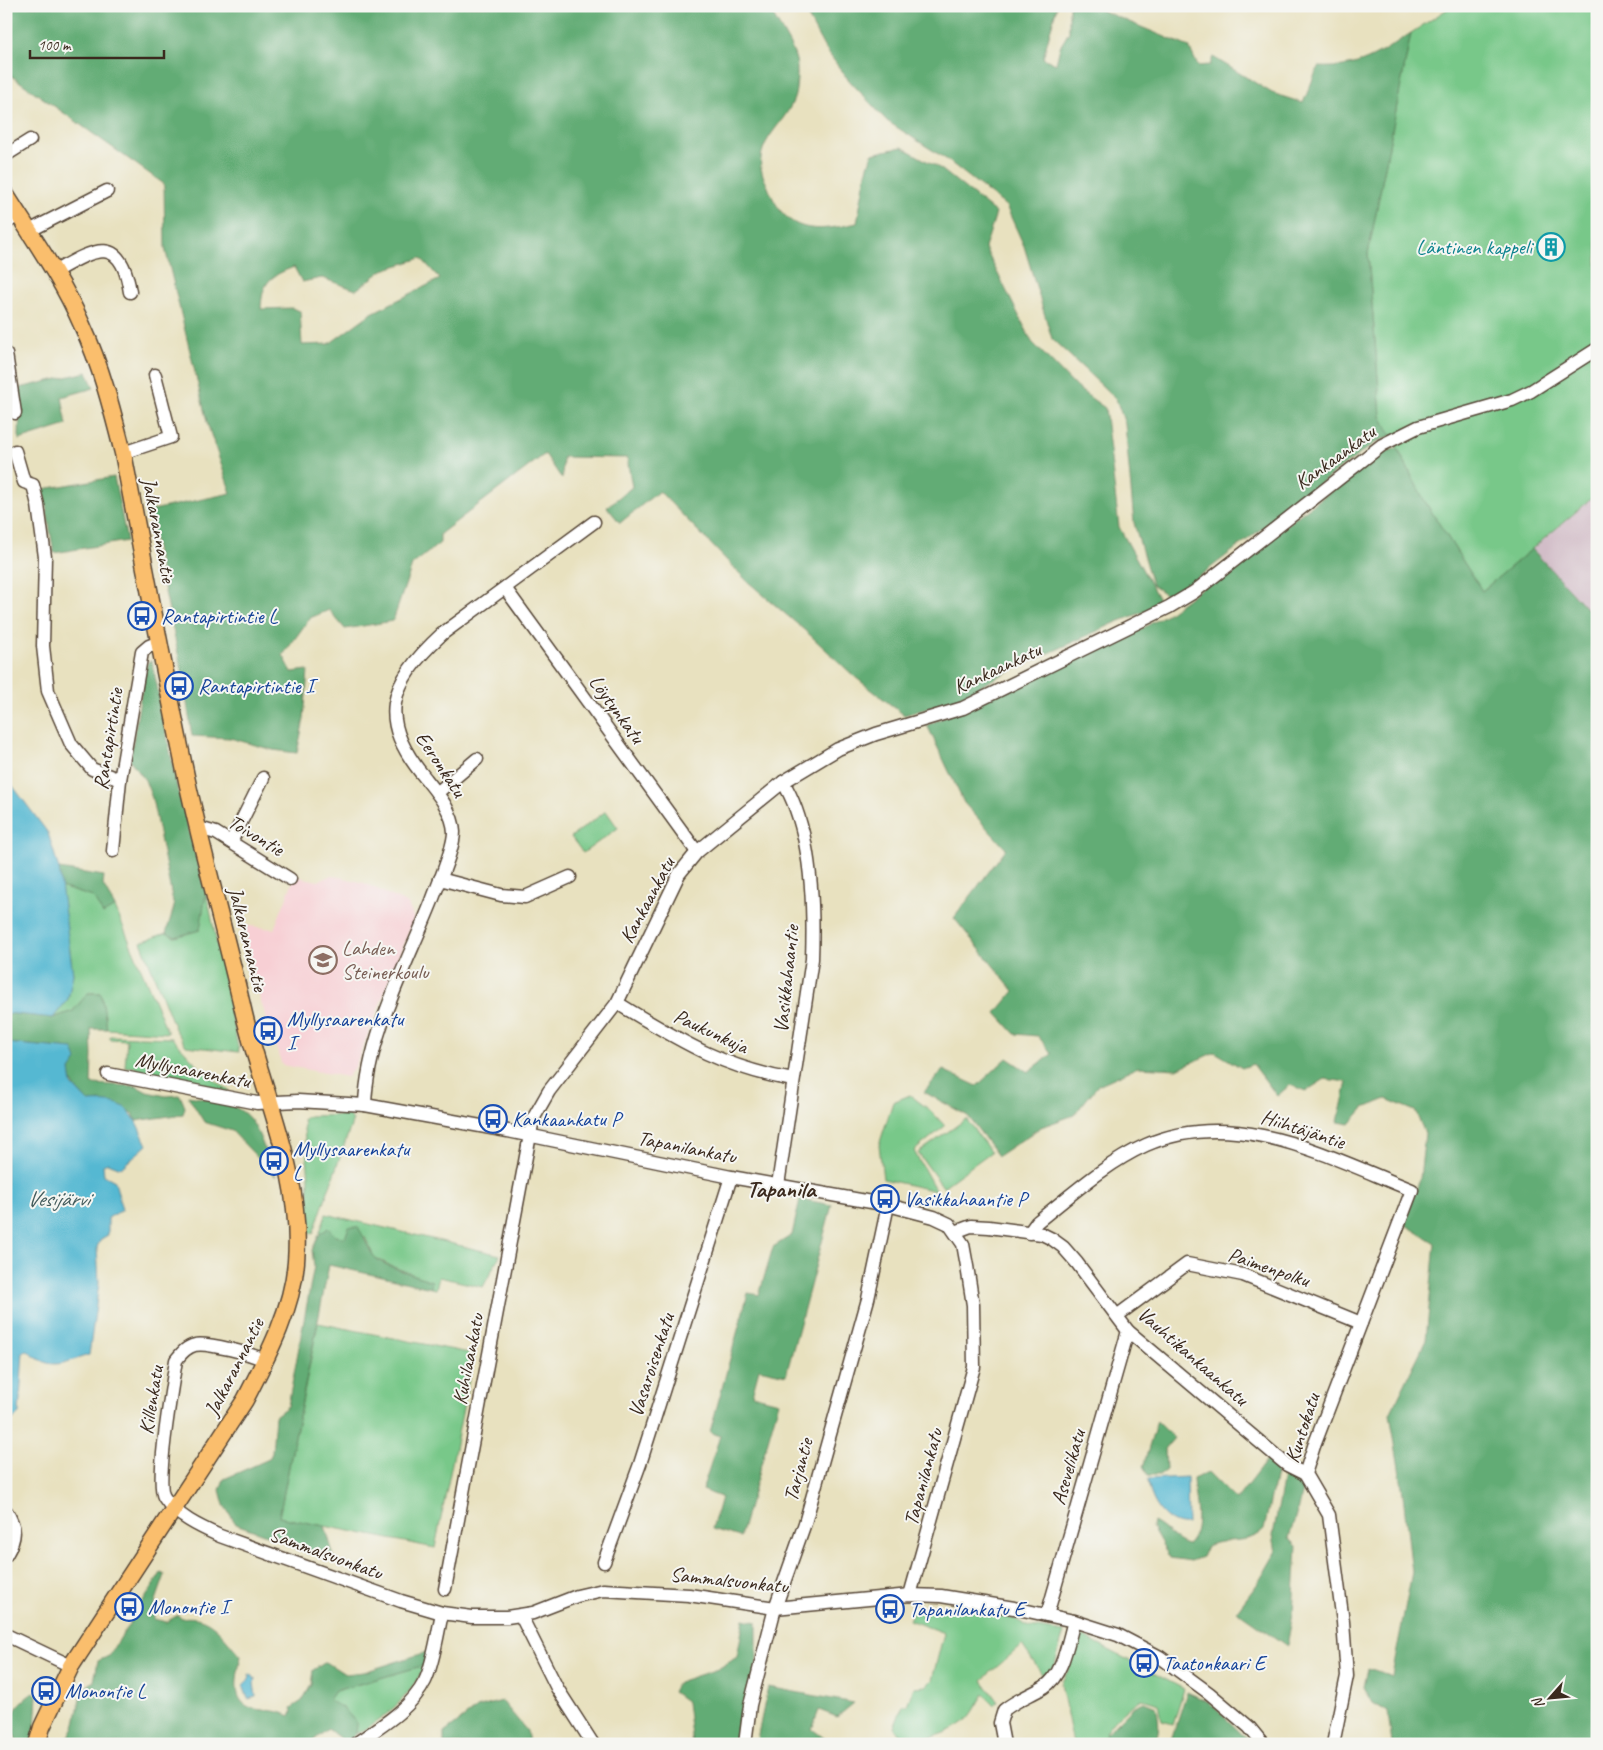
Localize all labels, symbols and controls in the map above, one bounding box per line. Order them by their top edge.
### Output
scale bar [30,28,164,60]
text: 100 m [38,36,72,55]
building icon: Läntinen kappeli [1536,232,1566,262]
place label: Läntinen kappeli [1416,234,1535,260]
street label: Kankaankatu [1289,418,1382,495]
street label: Jalkarannantie [136,474,182,586]
bus stop icon: Rantapirtintie L [127,601,157,631]
place label: Rantapirtintie L [161,603,279,629]
street label: Kankaankatu [949,636,1046,700]
street label: Löytynkatu [583,670,651,749]
bus stop icon: Rantapirtintie I [164,671,194,701]
place label: Rantapirtintie I [198,673,319,699]
street label: Rantapirtintie [87,685,129,792]
street label: Eeronkatu [410,726,473,803]
street label: Toivontie [223,808,290,862]
street label: Kankaankatu [613,851,681,948]
street label: Jalkarannantie [222,883,274,995]
street label: Vasikkahaantie [767,922,805,1034]
place label: Lahden Steinerkoulu [342,935,430,985]
school or university icon: Lahden Steinerkoulu [308,945,338,975]
street label: Paukunkuja [670,1003,754,1060]
place label: Myllysaarenkatu I [287,1006,405,1056]
bus stop icon: Myllysaarenkatu I [253,1016,283,1046]
street label: Myllysaarenkatu [133,1046,254,1094]
street label: Hiihtäjäntie [1258,1103,1349,1155]
bus stop icon: Kankaankatu P [478,1104,508,1134]
place label: Kankaankatu P [512,1106,624,1132]
street label: Tapanilankatu [636,1125,740,1170]
place label: Myllysaarenkatu L [293,1136,411,1186]
bus stop icon: Myllysaarenkatu L [259,1146,289,1176]
district label: Tapanila [746,1174,818,1204]
bus stop icon: Vasikkahaantie P [870,1184,900,1214]
water label: Vesijärvi [27,1185,95,1213]
place label: Vasikkahaantie P [904,1186,1030,1212]
street label: Paimenpolku [1225,1241,1314,1293]
street label: Vauhtikankaankatu [1132,1301,1255,1412]
street label: Vasaroisenkatu [622,1309,680,1420]
street label: Kuhilaankatu [446,1310,490,1407]
street label: Jalkarannantie [198,1313,270,1421]
street label: Killenkatu [133,1363,169,1436]
street label: Kuntokatu [1279,1389,1326,1466]
street label: Tapanilankatu [898,1424,949,1528]
street label: Asevelikatu [1045,1425,1091,1508]
street label: Tarjantie [777,1433,819,1504]
street label: Sammalsuonkatu [266,1521,387,1586]
street label: Sammalsuonkatu [669,1561,790,1599]
bus stop icon: Monontie I [114,1592,144,1622]
place label: Monontie I [148,1594,233,1620]
bus stop icon: Tapanilankatu E [875,1594,905,1624]
place label: Tapanilankatu E [909,1596,1028,1622]
bus stop icon: Taatonkaari E [1129,1648,1159,1678]
place label: Taatonkaari E [1163,1650,1268,1676]
north arrow [1526,1672,1576,1722]
bus stop icon: Monontie L [31,1676,61,1706]
place label: Monontie L [65,1678,147,1704]
text: N [1528,1694,1548,1711]

